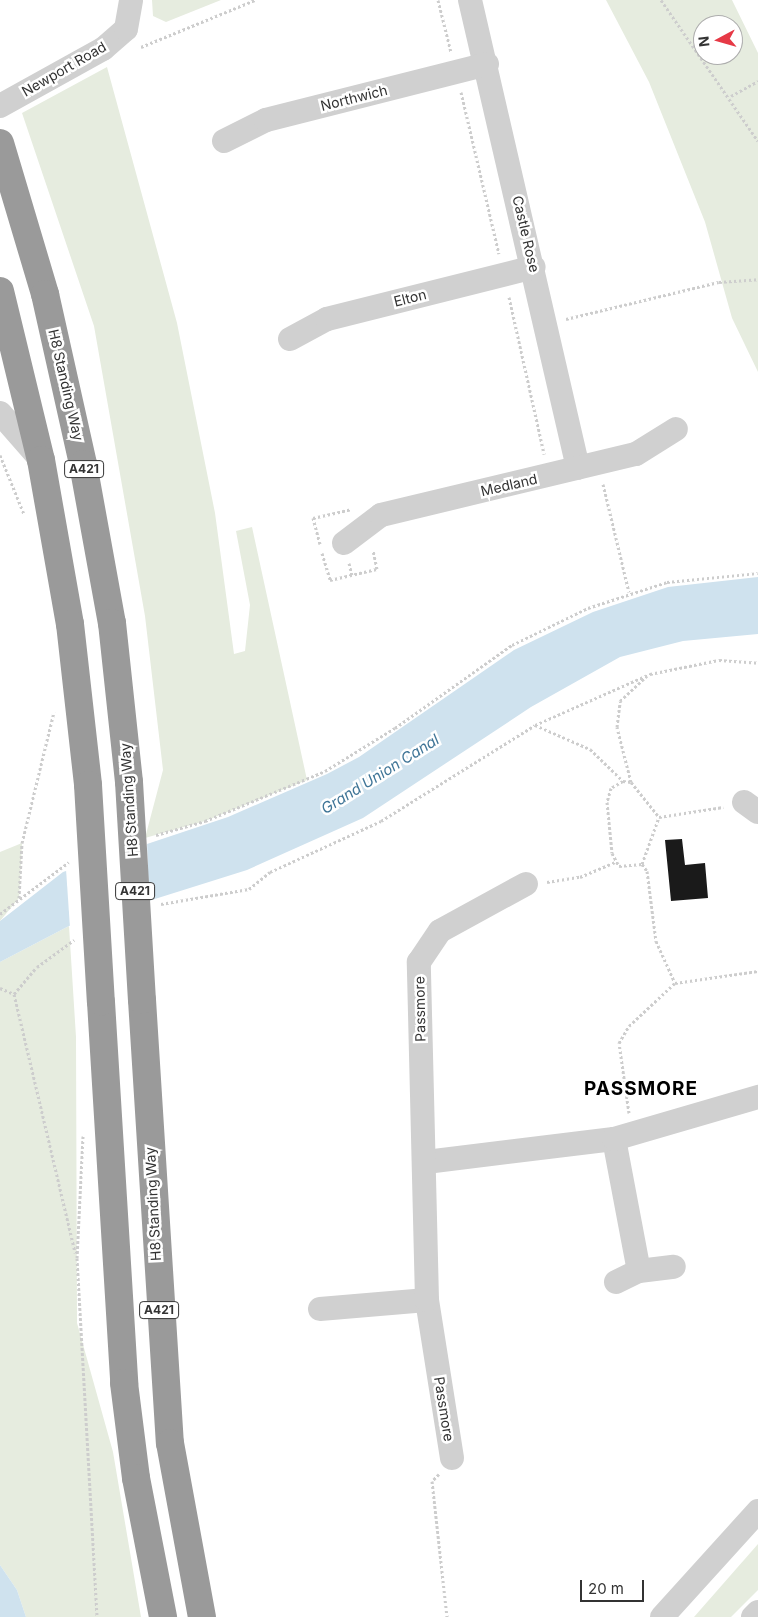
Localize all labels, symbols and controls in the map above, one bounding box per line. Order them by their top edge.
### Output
north arrow [693,15,743,65]
text: N [695,35,713,48]
street label: Newport Road [19,38,109,100]
street label: Northwich [319,82,389,114]
street label: Castle Rose [509,194,543,274]
street label: Elton [392,286,428,310]
street label: H8 Standing Way [45,328,87,442]
road number: A421 [64,459,104,478]
street label: Medland [479,470,539,500]
water label: Grand Union Canal [318,730,442,818]
street label: H8 Standing Way [117,742,141,858]
road number: A421 [115,881,155,900]
street label: Passmore [411,976,429,1042]
district label: PASSMORE [583,1078,699,1100]
street label: H8 Standing Way [142,1147,164,1261]
road number: A421 [139,1300,179,1320]
street label: Passmore [431,1375,457,1443]
scale bar [583,1570,647,1602]
text: 20 m [588,1579,624,1598]

